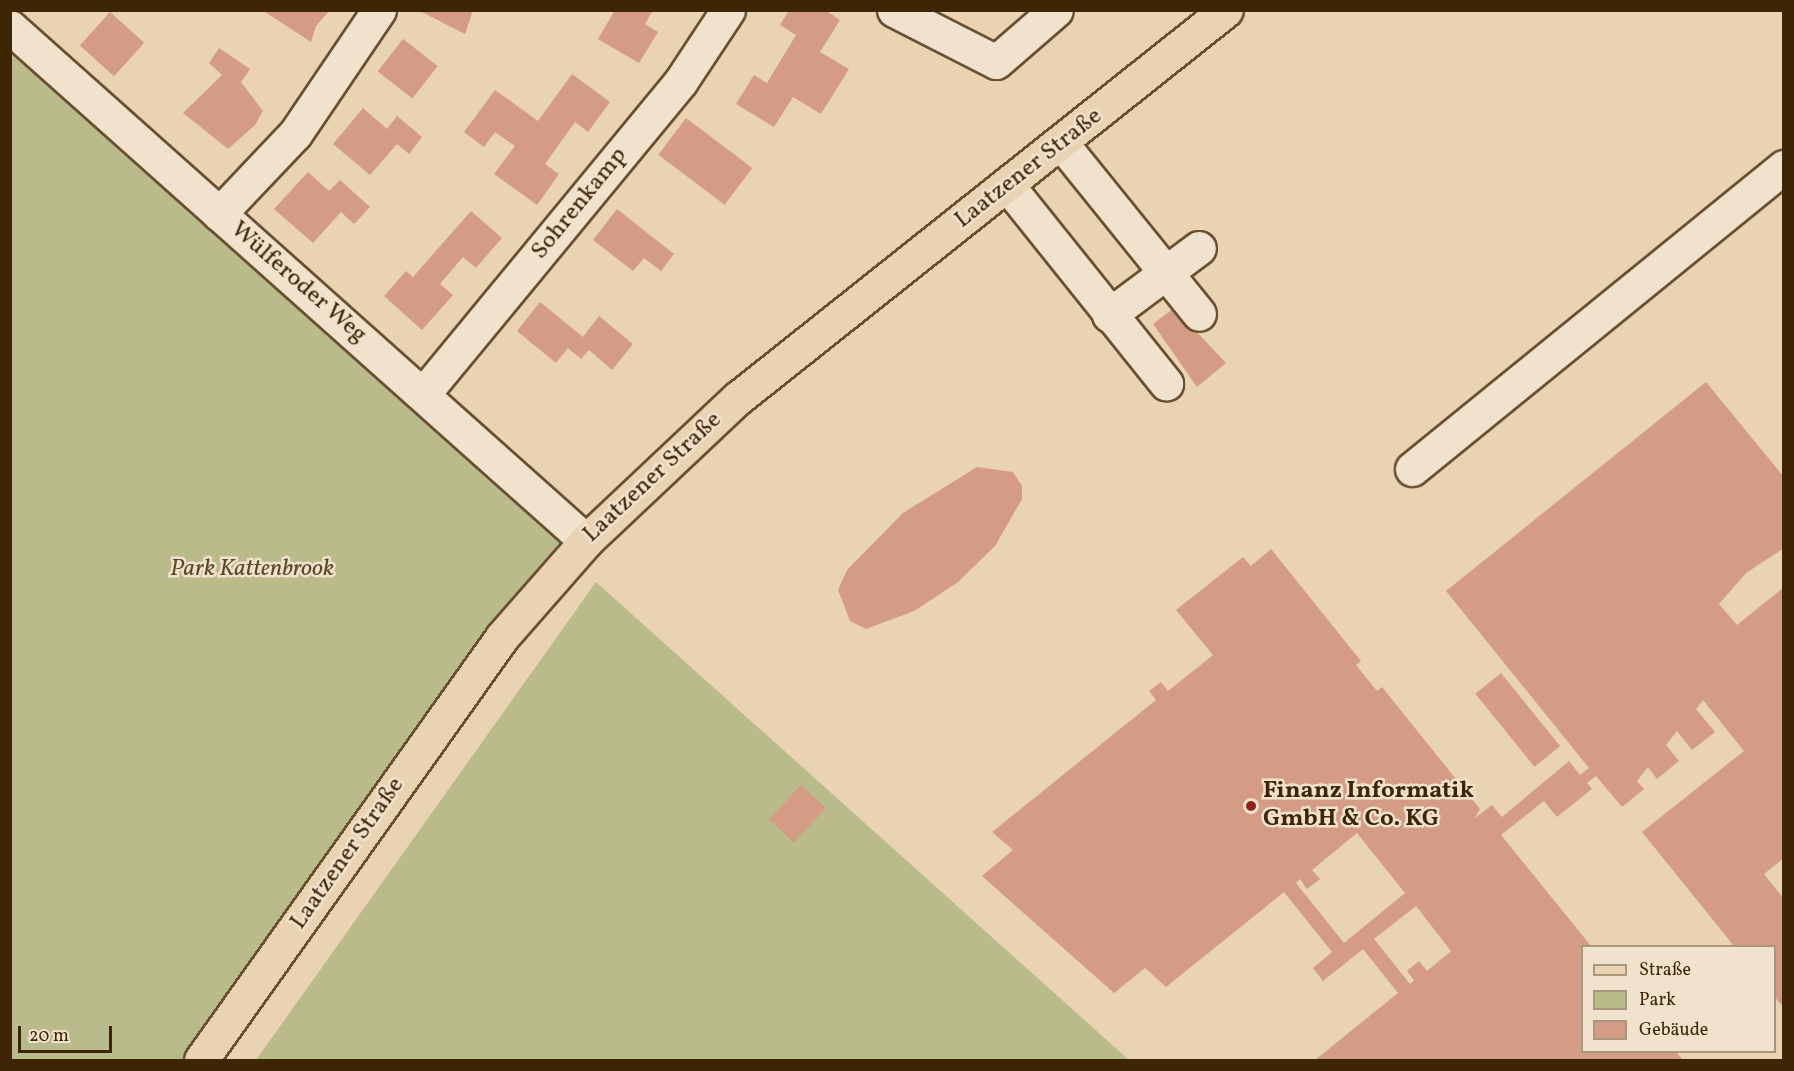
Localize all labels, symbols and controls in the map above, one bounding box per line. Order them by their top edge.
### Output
street label: Laatzener Straße [950,103,1108,235]
street label: Sohrenkamp [526,142,634,266]
street label: Wülferoder Weg [224,216,372,350]
street label: Laatzener Straße [578,407,728,549]
park label: Park Kattenbrook [170,556,334,584]
street label: Laatzener Straße [285,773,411,935]
place label: Finanz Informatik GmbH & Co. KG [1263,778,1474,834]
marker: Finanz Informatik GmbH & Co. KG [1244,799,1258,813]
legend [1581,945,1776,1053]
text: Straße [1639,958,1691,983]
text: Park [1639,988,1676,1013]
scale bar [21,1014,116,1052]
text: Gebäude [1639,1018,1708,1043]
text: 20 m [29,1024,69,1049]

